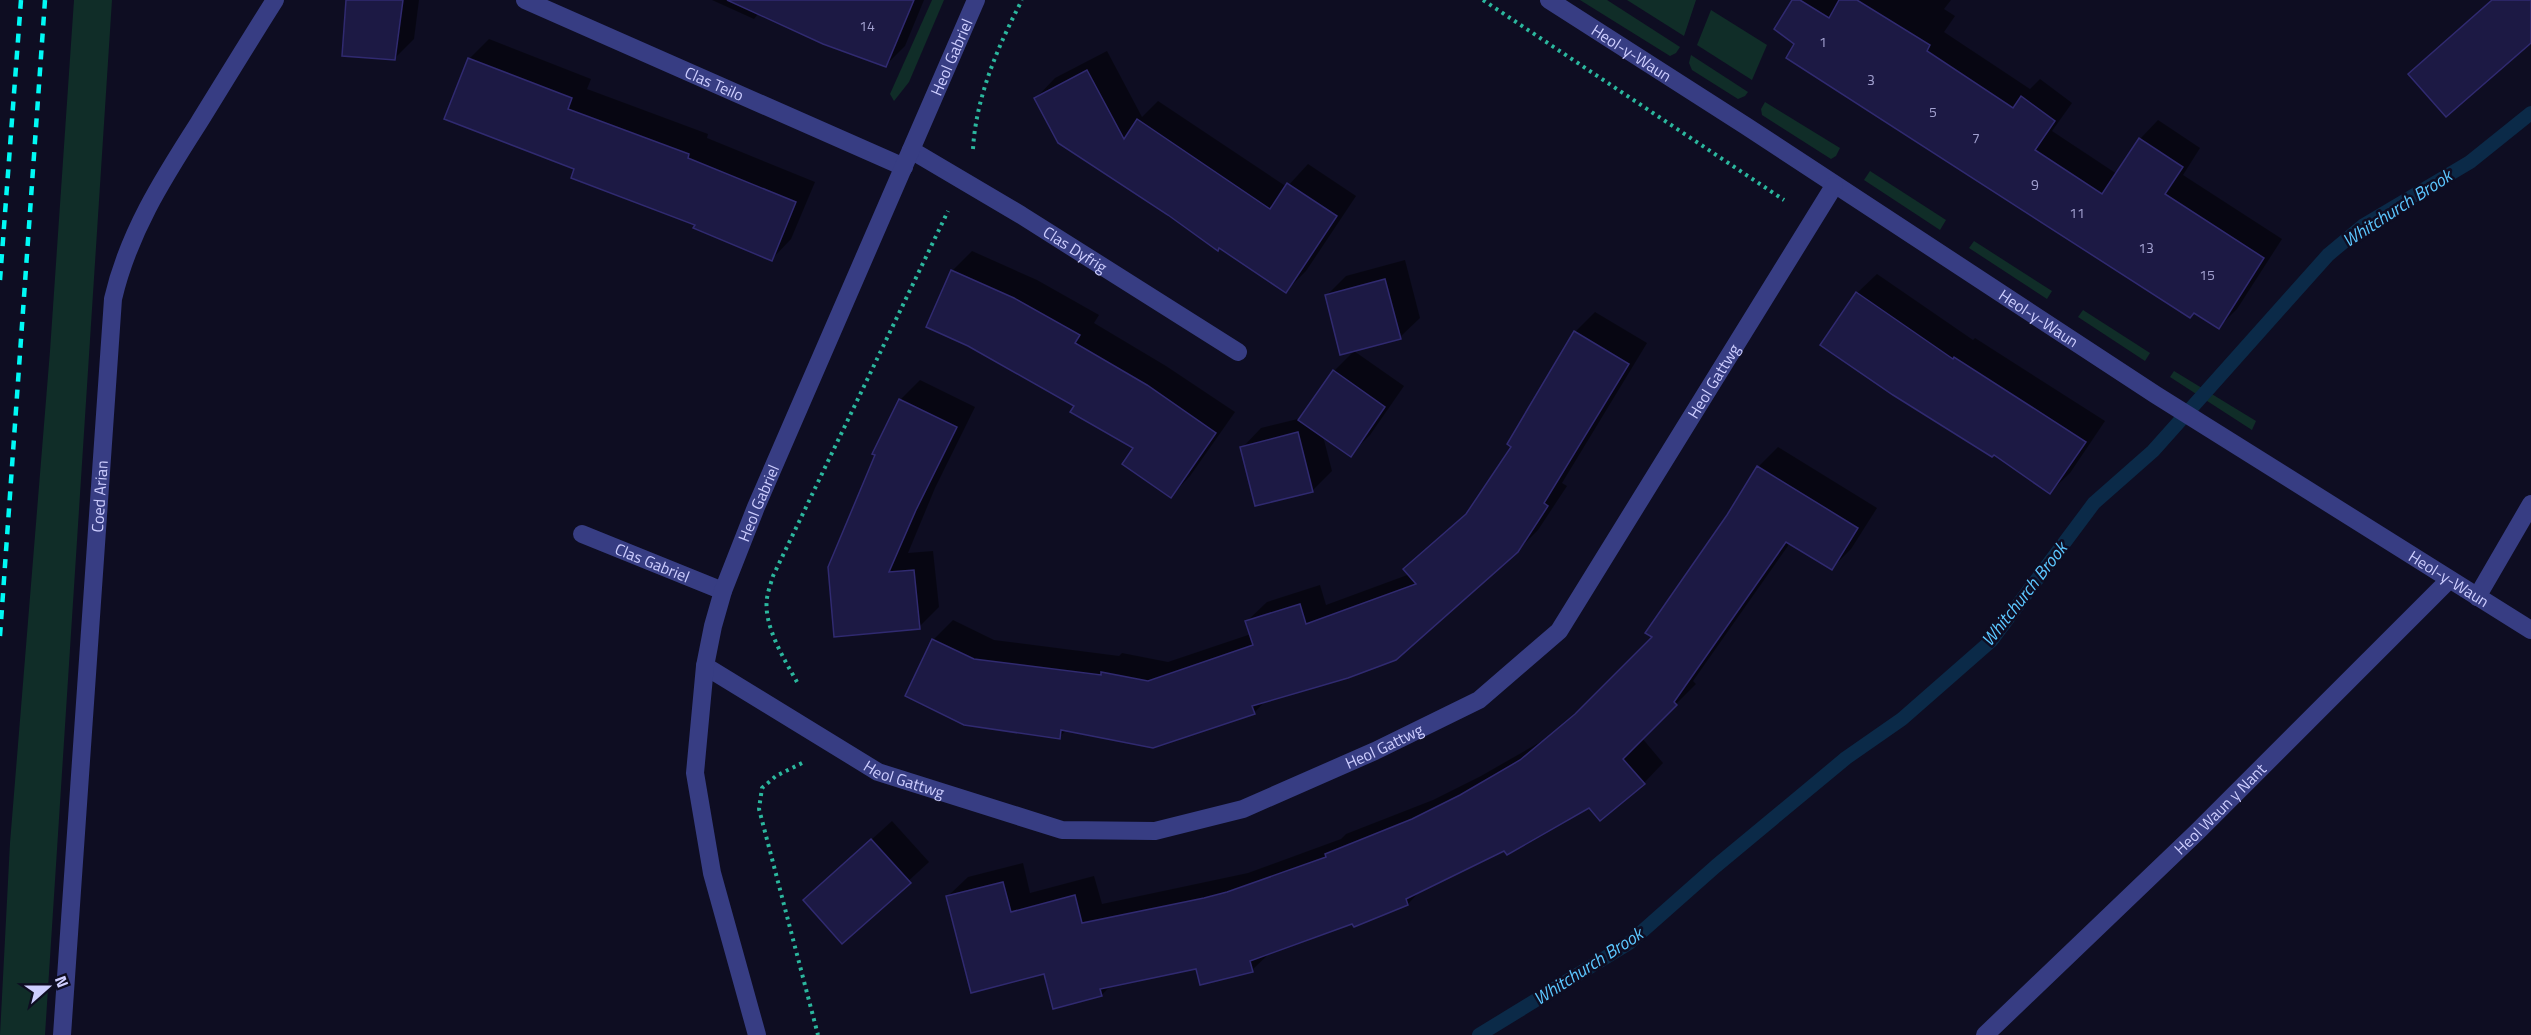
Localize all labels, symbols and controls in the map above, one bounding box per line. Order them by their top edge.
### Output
house number: 14 [859,15,875,36]
street label: Heol Gabriel [924,15,979,99]
street label: Heol-y-Waun [1587,18,1676,87]
house number: 1 [1819,31,1827,52]
street label: Clas Teilo [681,60,748,107]
house number: 3 [1867,69,1875,90]
house number: 5 [1929,101,1937,122]
house number: 7 [1972,127,1980,148]
water label: Whitchurch Brook [2337,161,2459,254]
house number: 9 [2031,174,2039,195]
house number: 11 [2069,202,2085,223]
street label: Clas Dyfrig [1038,220,1112,279]
house number: 13 [2138,237,2154,258]
house number: 15 [2199,264,2215,285]
street label: Heol-y-Waun [1994,283,2083,353]
street label: Heol Gattwg [1681,339,1746,423]
street label: Coed Arian [85,459,114,533]
street label: Heol Gabriel [732,461,785,545]
water label: Whitchurch Brook [1975,535,2075,652]
street label: Clas Gabriel [612,537,693,588]
street label: Heol-y-Waun [2404,544,2494,613]
street label: Heol Gattwg [1341,717,1427,775]
street label: Heol Gattwg [859,754,948,804]
street label: Heol Waun y Nant [2168,757,2272,860]
water label: Whitchurch Brook [1528,919,1650,1012]
north arrow [18,957,78,1017]
text: N [49,972,75,991]

